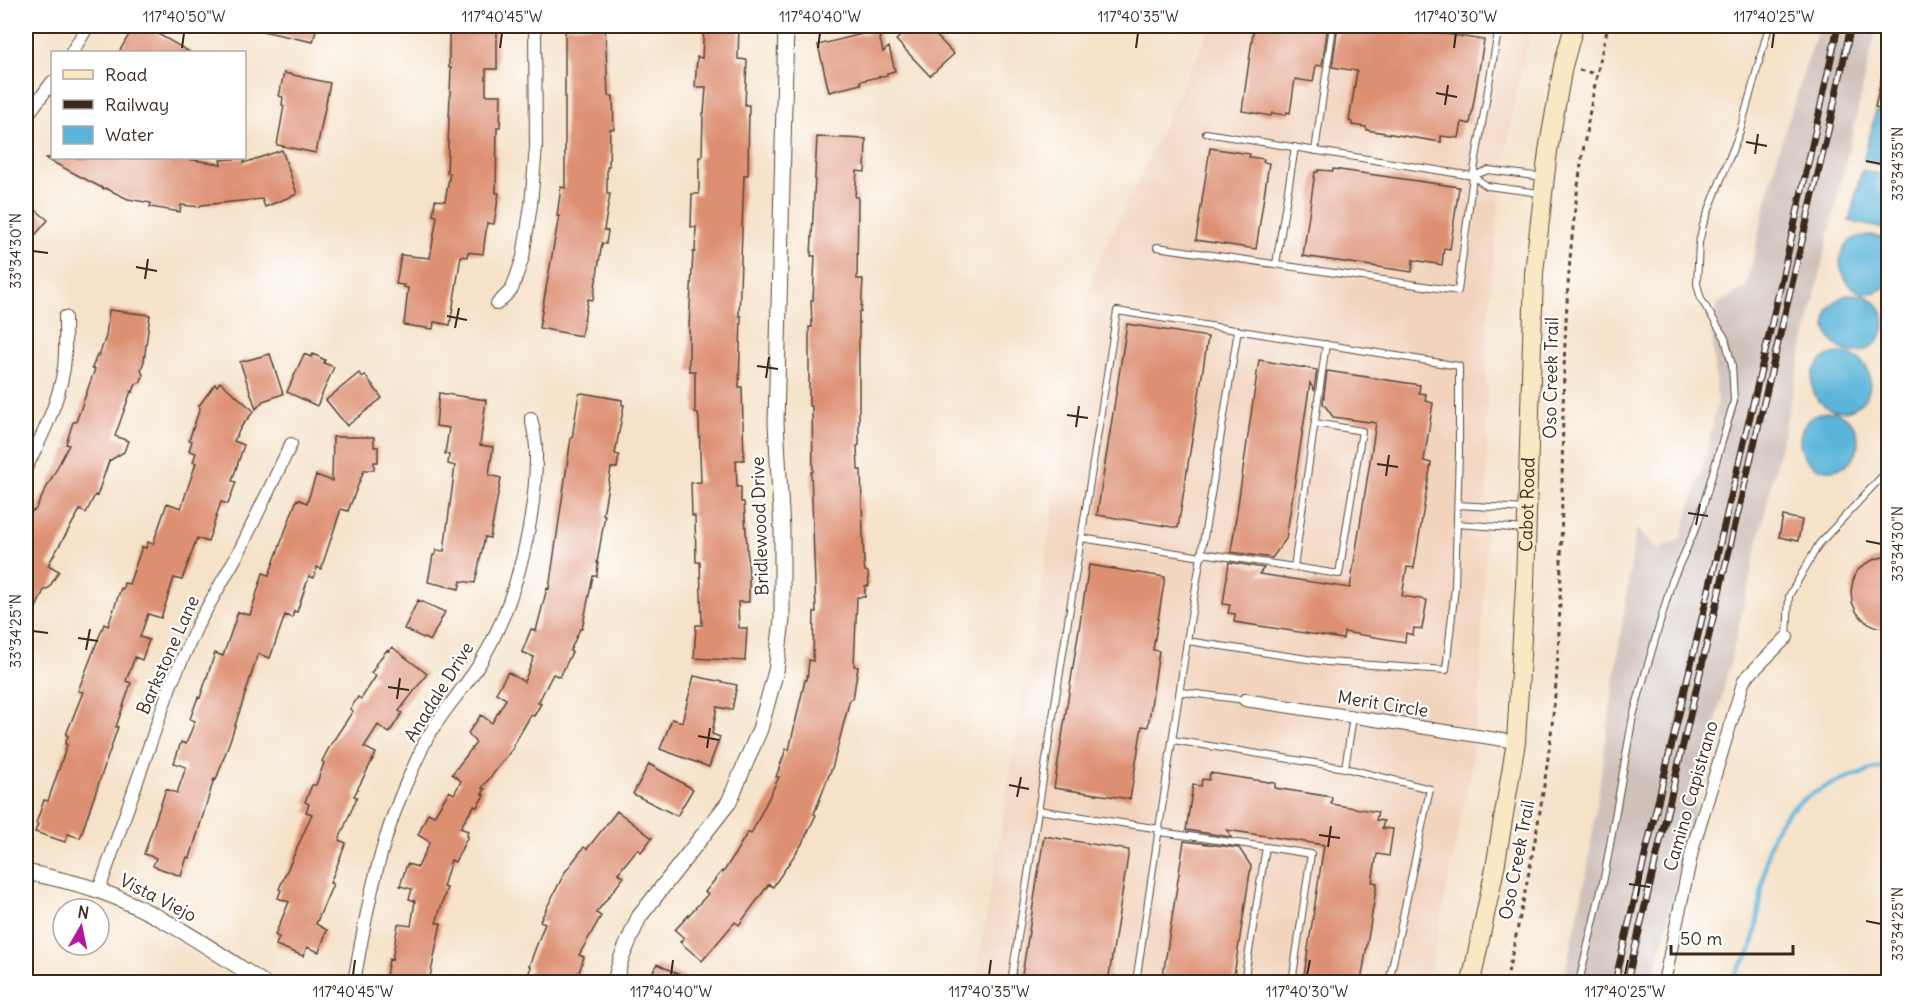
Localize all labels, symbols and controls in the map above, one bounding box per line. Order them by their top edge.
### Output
text: 117°40'50"W [143,7,226,26]
text: 117°40'45"W [462,7,543,26]
text: 117°40'40"W [779,7,861,26]
text: 117°40'35"W [1097,7,1179,26]
text: 117°40'30"W [1415,7,1498,26]
text: 117°40'25"W [1734,7,1815,26]
legend [51,51,246,159]
text: Road [105,63,148,86]
text: Railway [105,93,169,116]
text: Water [105,123,155,146]
text: 33°34'35"N [1888,127,1907,201]
text: 33°34'30"N [6,213,25,289]
street label: Oso Creek Trail [1538,317,1563,439]
street label: Bridlewood Drive [746,456,773,596]
street label: Cabot Road [1514,457,1540,552]
text: 33°34'30"N [1888,506,1907,582]
street label: Barkstone Lane [131,592,204,718]
text: 33°34'25"N [6,594,25,668]
street label: Anadale Drive [399,637,478,746]
street label: Merit Circle [1336,685,1430,722]
street label: Camino Capistrano [1658,718,1723,874]
street label: Oso Creek Trail [1494,798,1539,922]
street label: Vista Viejo [116,868,201,927]
text: 33°34'25"N [1888,887,1907,961]
north arrow [51,897,111,957]
text: N [76,901,90,923]
scale bar [1671,918,1792,956]
text: 50 m [1680,927,1722,950]
text: 117°40'45"W [313,982,394,1001]
text: 117°40'40"W [630,982,712,1001]
text: 117°40'35"W [948,982,1030,1001]
text: 117°40'30"W [1266,982,1349,1001]
text: 117°40'25"W [1585,982,1666,1001]

